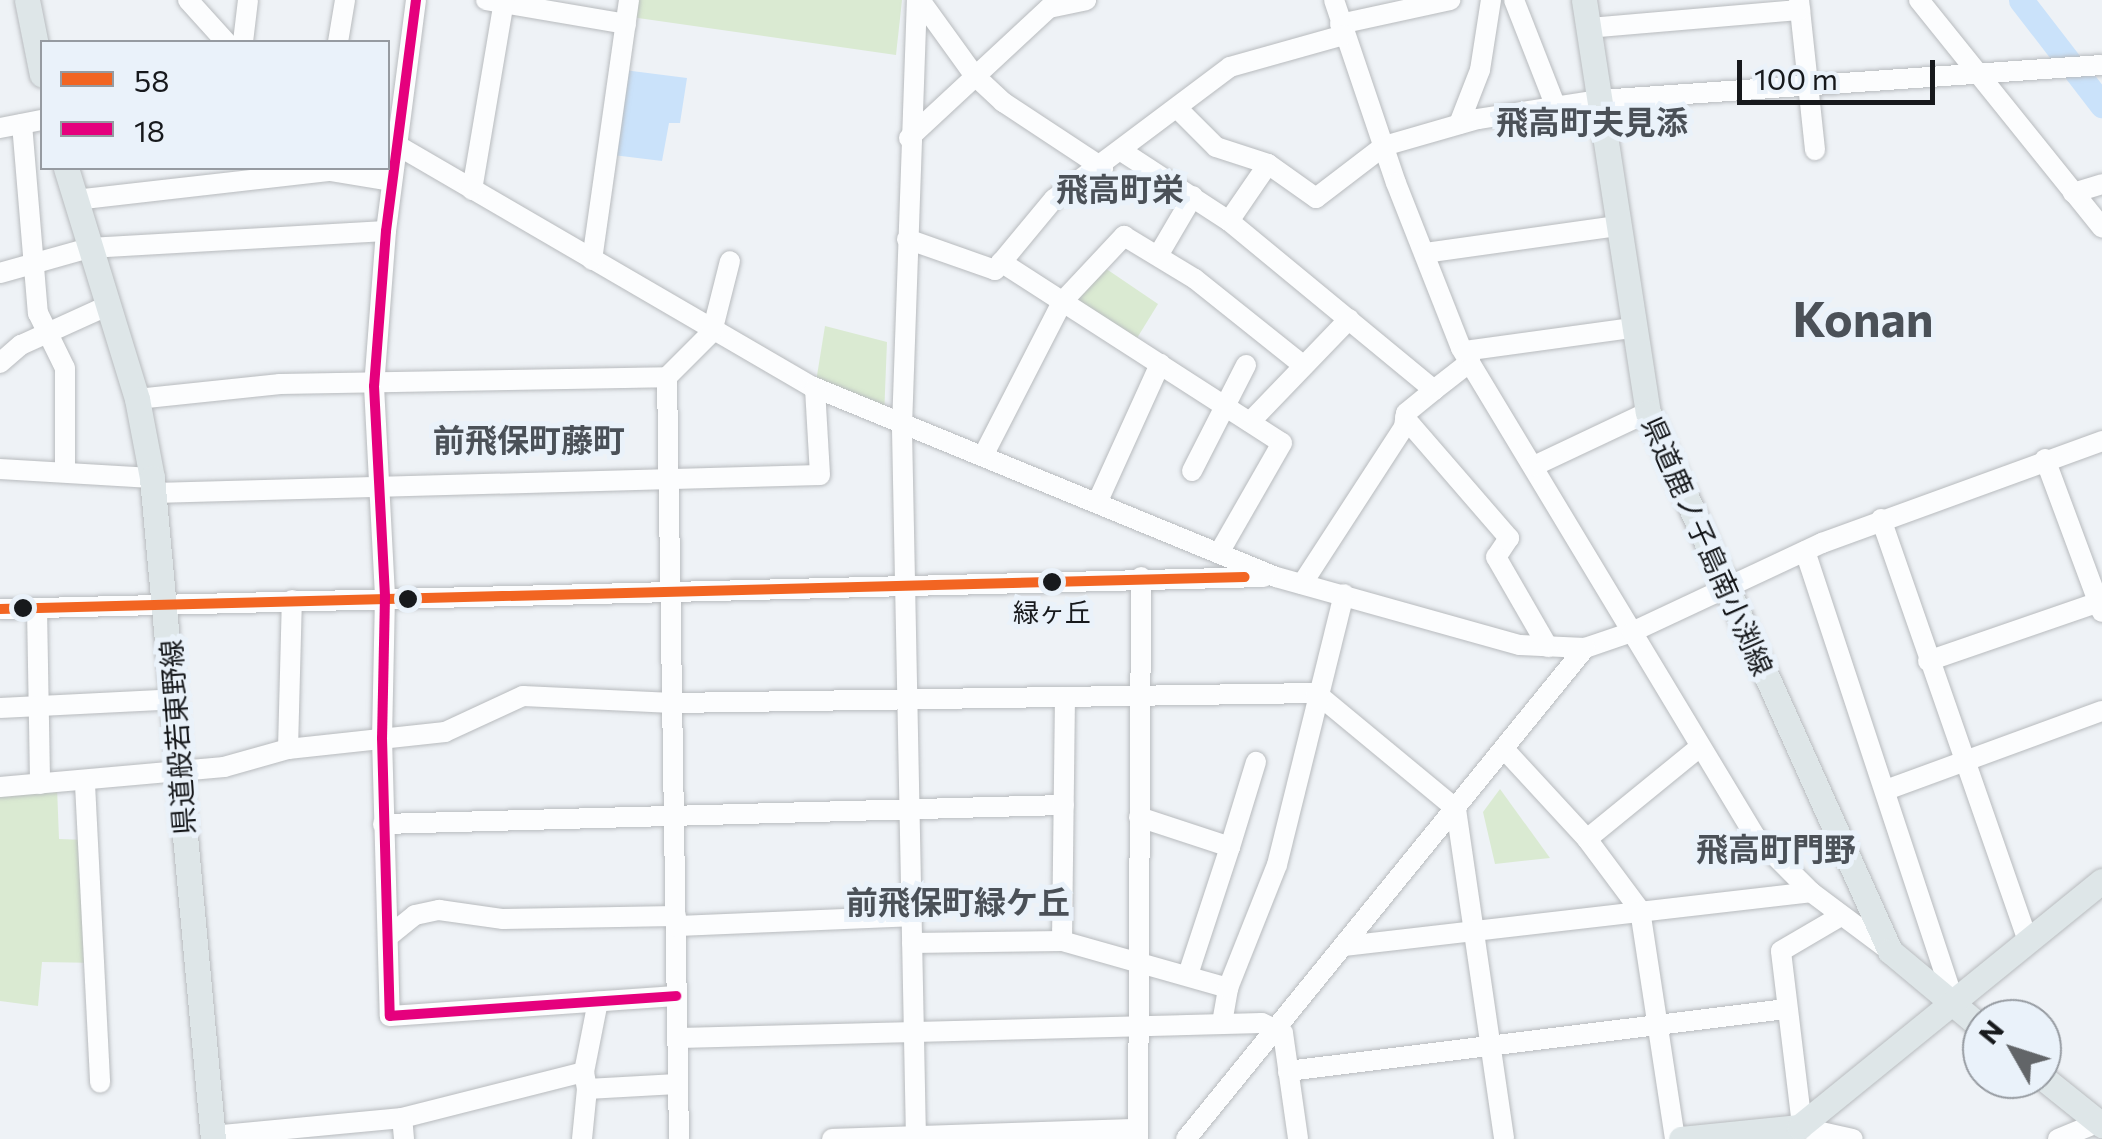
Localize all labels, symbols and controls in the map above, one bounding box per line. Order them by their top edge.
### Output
legend [40,40,390,170]
scale bar [1742,40,1940,102]
text: 100 m [1754,59,1838,96]
text: 58 [134,61,169,98]
district label: 飛高町夫見添 [1496,102,1688,140]
text: 18 [134,111,165,148]
district label: 飛高町栄 [1056,169,1184,207]
district label: Konan [1792,289,1934,347]
street label: 県道鹿ノ子島南小渕線 [1636,411,1780,681]
district label: 前飛保町藤町 [433,420,625,458]
marker: 緑ヶ丘 [1042,572,1062,592]
unlabelled marker [398,589,418,609]
place label: 緑ヶ丘 [1013,596,1091,628]
unlabelled marker [13,598,33,618]
street label: 県道般若東野線 [153,638,201,836]
district label: 飛高町門野 [1696,829,1856,867]
district label: 前飛保町緑ケ丘 [846,882,1070,920]
north arrow [1962,999,2062,1099]
text: N [1970,1013,2010,1050]

